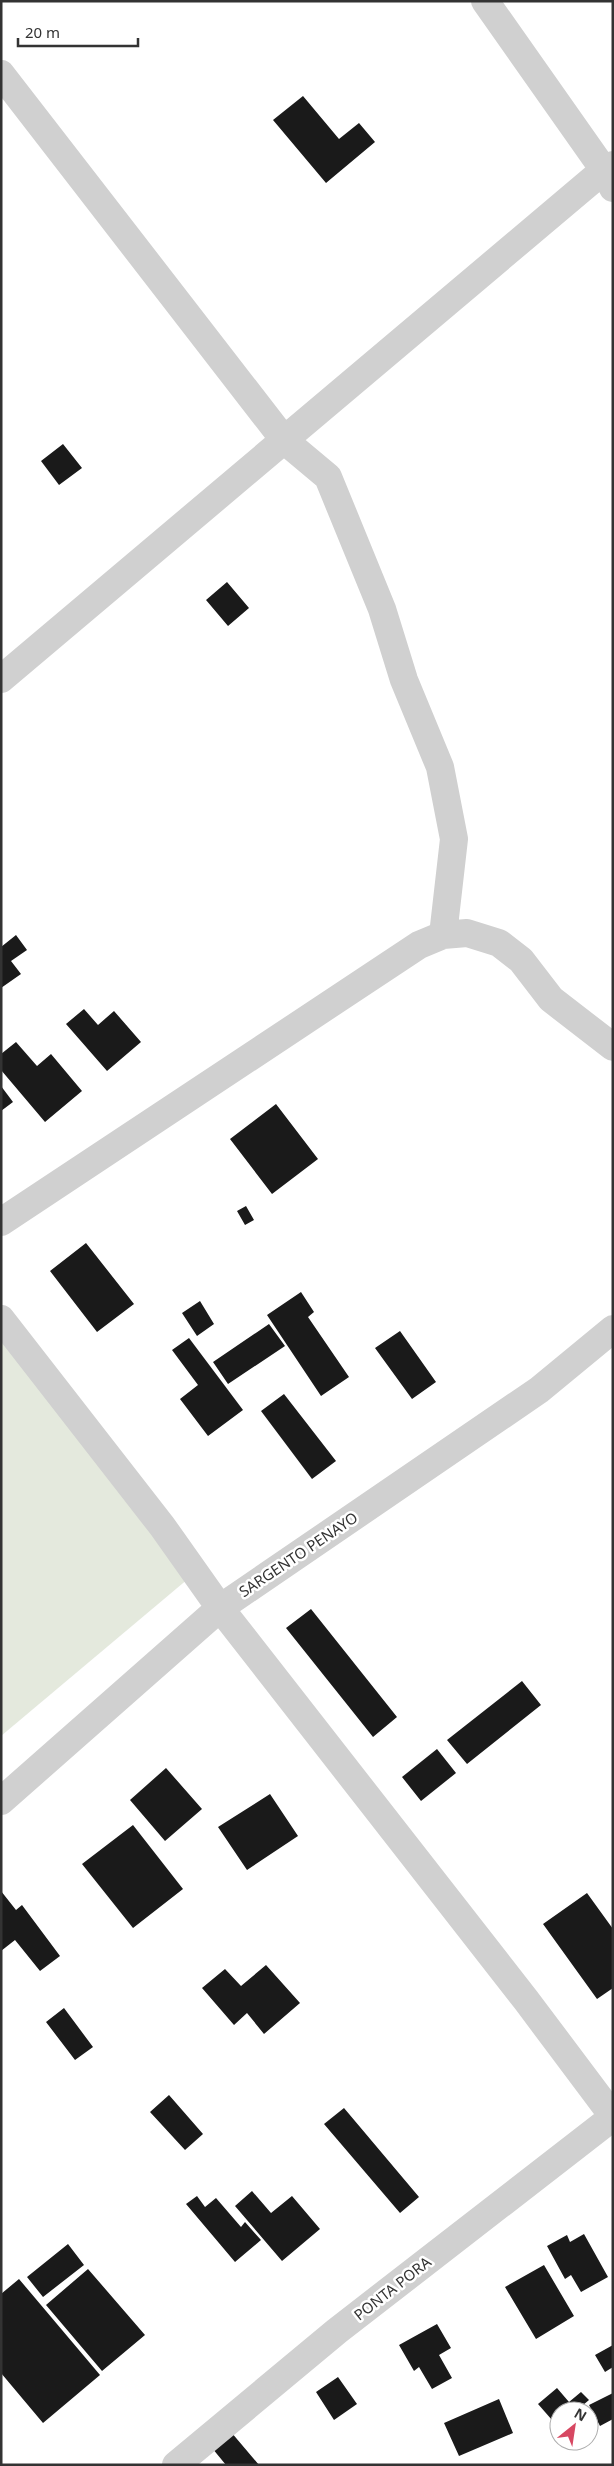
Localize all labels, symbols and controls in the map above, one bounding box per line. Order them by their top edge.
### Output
scale bar [18,15,138,47]
text: 20 m [25,22,60,42]
street label: SARGENTO PENAYO [235,1507,361,1601]
street label: PONTA PORA [349,2251,435,2324]
north arrow [549,2401,599,2451]
text: N [571,2403,590,2425]

